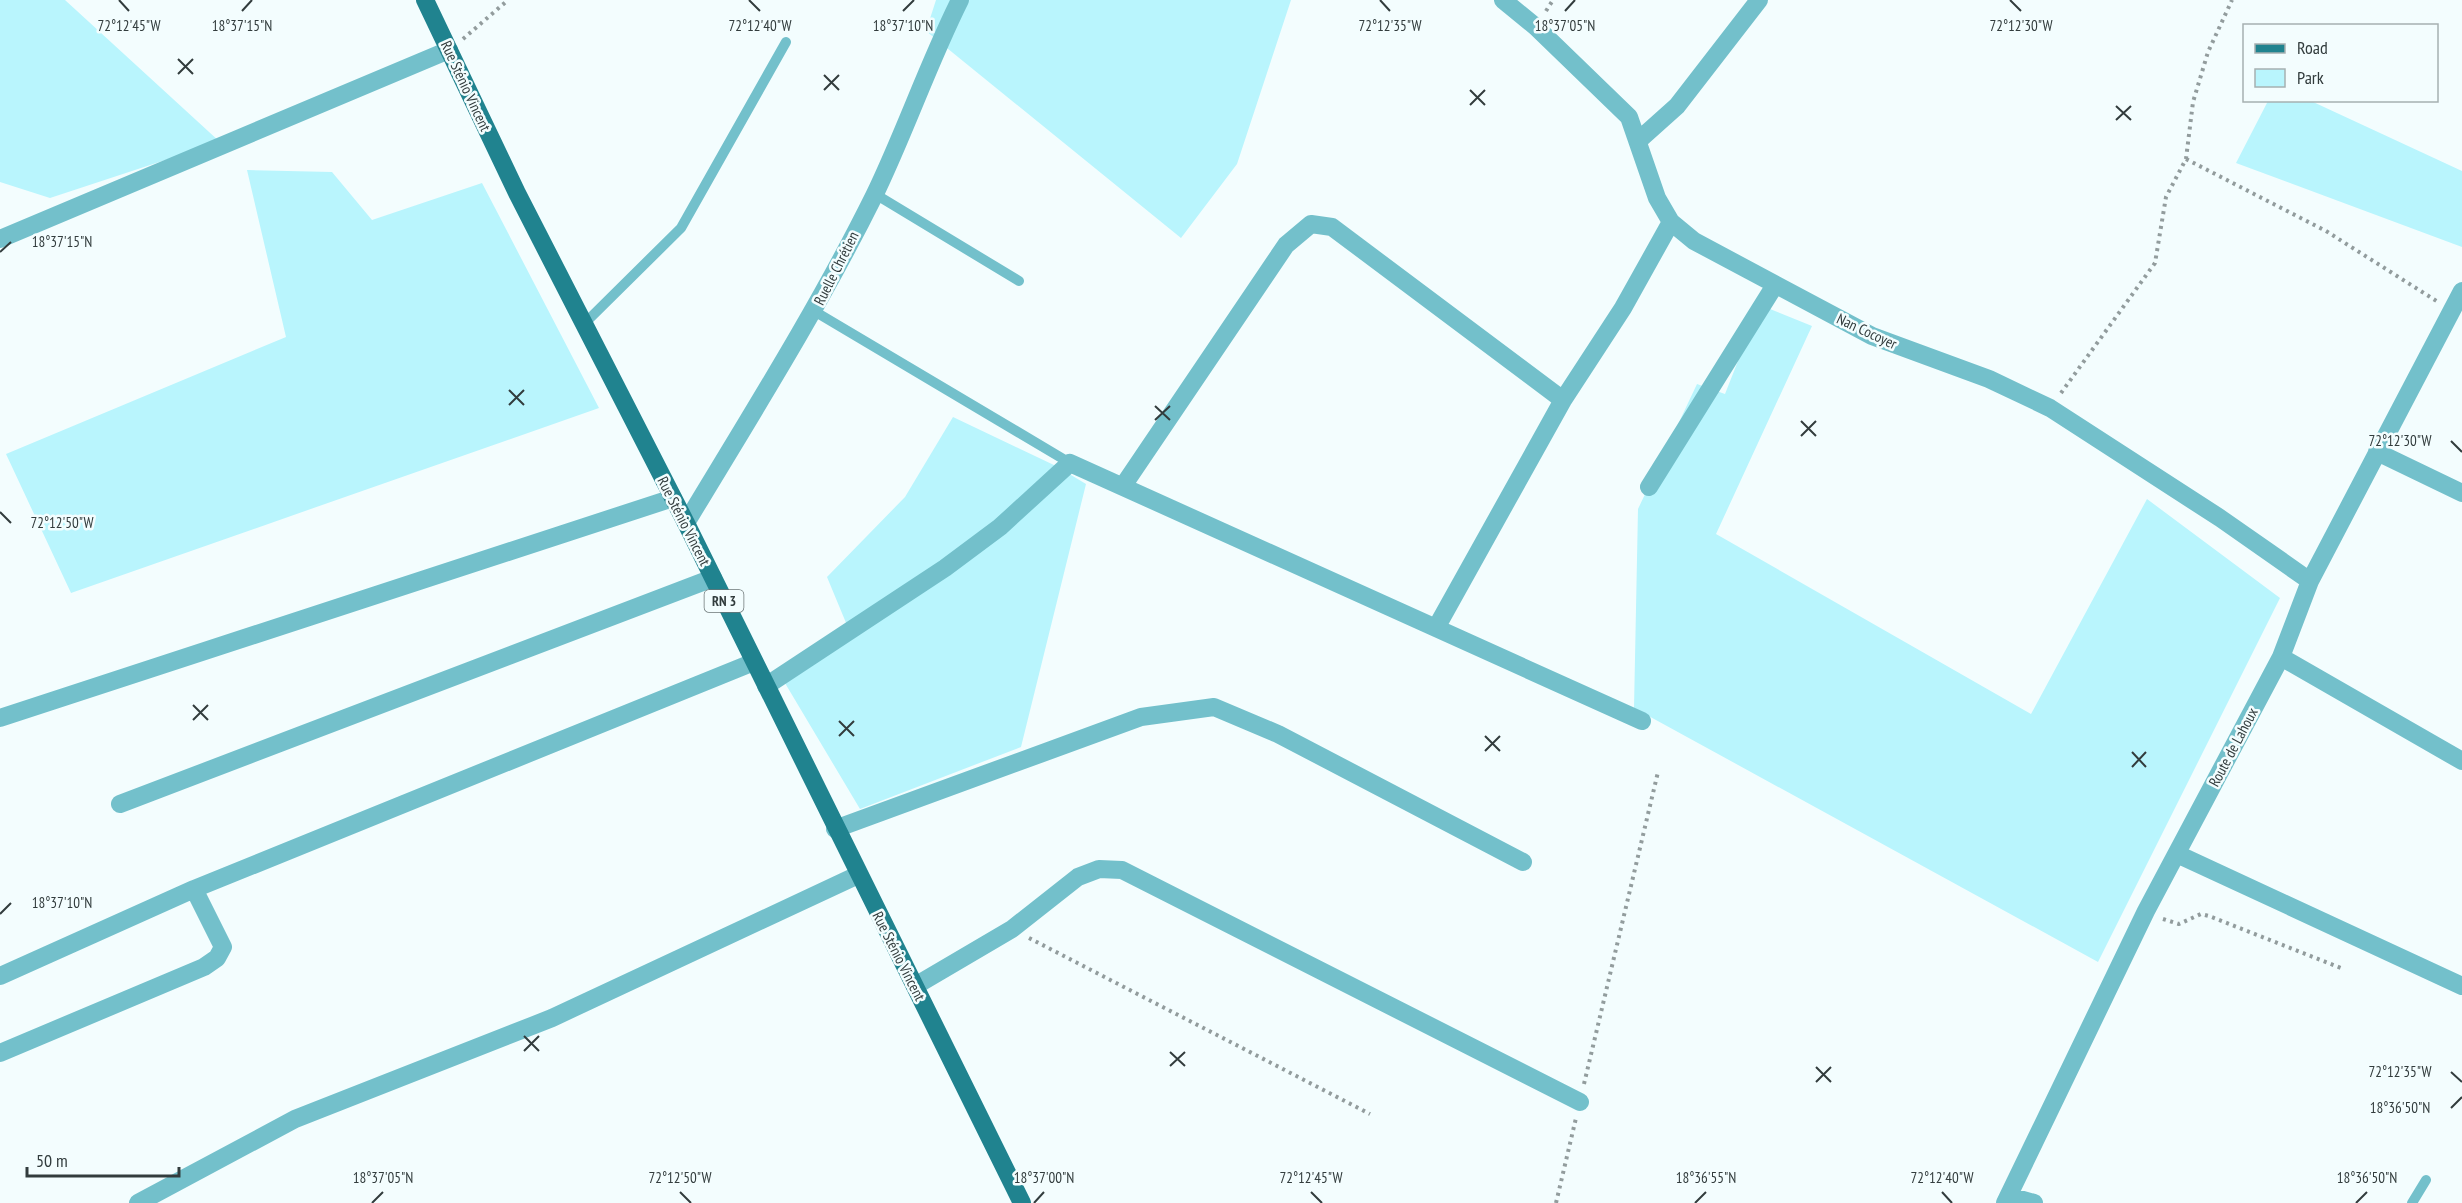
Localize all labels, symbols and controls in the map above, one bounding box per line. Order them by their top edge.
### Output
text: 72°12'45"W [97,16,161,35]
text: 18°37'15"N [212,16,272,35]
text: 72°12'40"W [728,16,792,35]
text: 18°37'10"N [873,16,933,35]
text: 72°12'35"W [1358,16,1422,35]
text: 18°37'05"N [1535,16,1595,35]
text: 72°12'30"W [1989,16,2053,35]
legend [2243,24,2438,102]
text: Road [2297,36,2328,59]
street label: Rue Sténio Vincent [437,38,495,134]
text: Park [2297,66,2324,89]
street label: Ruelle Chrétien [809,228,863,308]
text: 18°37'15"N [32,232,92,251]
street label: Nan Cocoyer [1834,309,1901,354]
text: 72°12'30"W [2368,431,2432,450]
street label: Rue Sténio Vincent [653,473,715,569]
text: 72°12'50"W [30,513,94,532]
road number: RN 3 [704,590,744,612]
street label: Route de Lahoux [2204,704,2262,790]
text: 18°37'10"N [32,893,92,912]
street label: Rue Sténio Vincent [868,908,930,1004]
text: 72°12'35"W [2368,1062,2432,1081]
text: 18°36'50"N [2370,1098,2430,1117]
scale bar [27,1140,178,1178]
text: 50 m [36,1149,68,1172]
text: 18°37'05"N [353,1168,413,1187]
text: 72°12'50"W [648,1168,712,1187]
text: 18°37'00"N [1014,1168,1074,1187]
text: 72°12'45"W [1279,1168,1343,1187]
text: 18°36'55"N [1676,1168,1736,1187]
text: 72°12'40"W [1910,1168,1974,1187]
text: 18°36'50"N [2337,1168,2397,1187]

